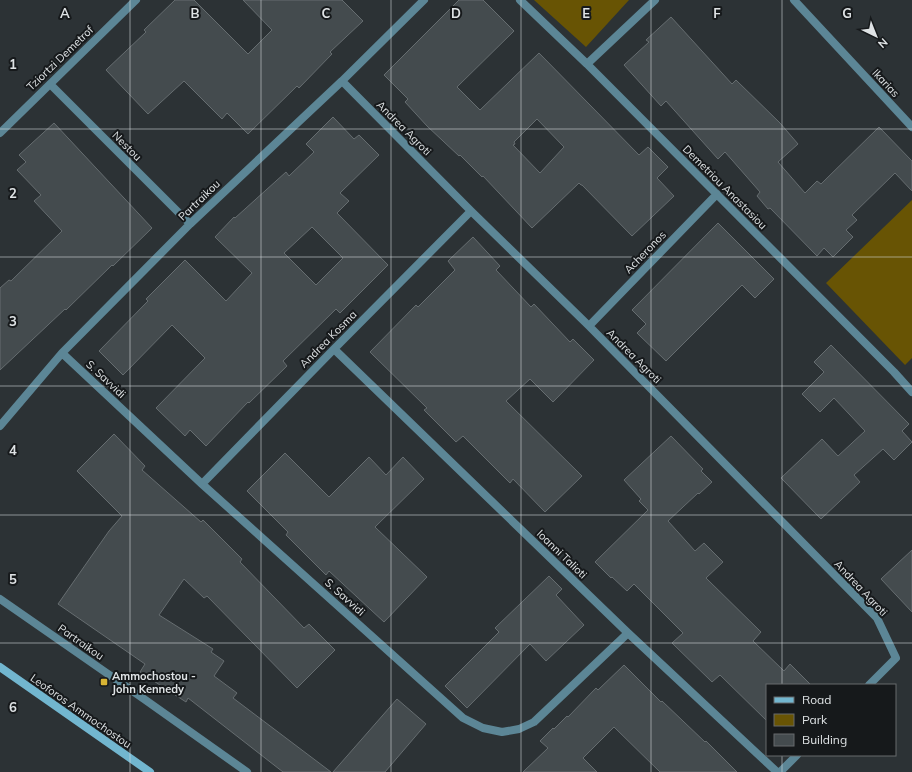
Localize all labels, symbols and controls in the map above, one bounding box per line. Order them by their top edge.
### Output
text: A [60,5,70,21]
text: B [191,5,200,21]
text: C [322,5,331,21]
text: D [451,5,461,21]
text: E [582,5,590,21]
text: F [713,5,721,21]
text: G [842,5,852,21]
north arrow [856,16,896,56]
street label: Tziortzi Demetrof [24,22,96,93]
text: N [875,35,891,51]
text: 1 [9,56,17,72]
street label: Ikarias [869,66,903,100]
street label: Andrea Agroti [374,98,434,158]
street label: Nestou [109,128,145,164]
street label: Demetriou Anastasiou [680,142,770,232]
street label: Partraikou [175,177,223,223]
text: 2 [9,185,17,201]
street label: Acheronos [621,228,669,276]
street label: Andrea Kosma [296,307,360,371]
text: 3 [9,313,17,329]
street label: Andrea Agroti [604,326,664,386]
street label: S. Savvidi [83,357,129,401]
text: 4 [9,442,17,458]
street label: Ioanni Talioti [534,527,590,581]
street label: Andrea Agroti [831,557,891,619]
text: 5 [9,571,17,587]
street label: S. Savvidi [322,575,368,619]
street label: Partraikou [55,621,107,663]
place label: Ammochostou - John Kennedy [112,669,196,696]
street label: Leoforos Ammochostou [28,671,134,751]
marker: Ammochostou - John Kennedy [99,677,109,687]
legend [766,684,896,756]
text: Road [802,692,831,707]
text: 6 [9,699,17,715]
text: Park [802,712,828,727]
text: Building [802,732,847,747]

